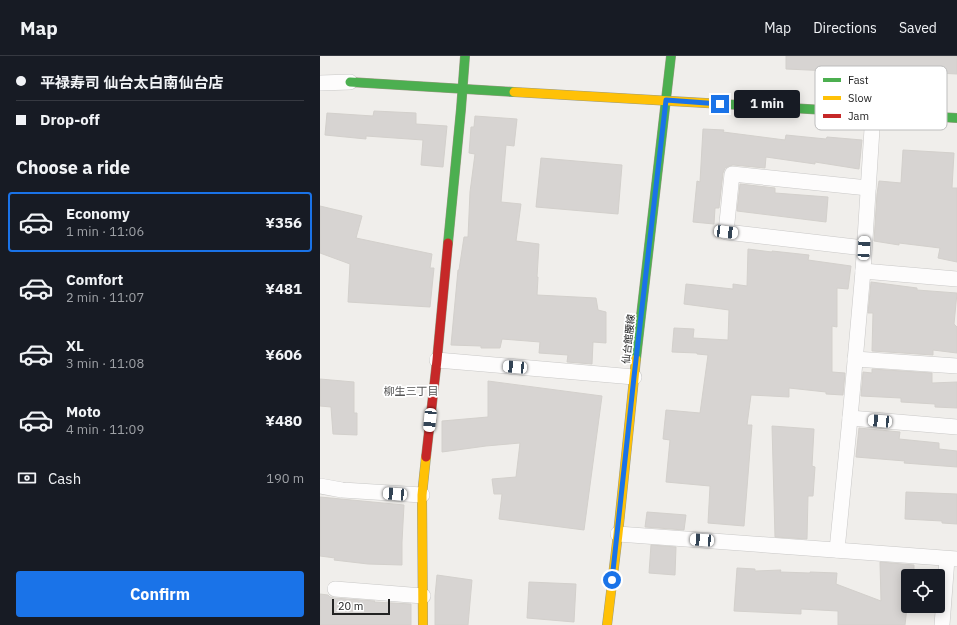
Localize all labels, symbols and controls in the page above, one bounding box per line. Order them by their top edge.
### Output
text: Map [20,16,58,40]
text: Map [764,19,791,37]
text: Directions [813,19,877,37]
text: Saved [899,19,937,37]
legend [815,66,947,130]
text: 平禄寿司 仙台太白南仙台店 [40,73,224,92]
text: Fast [848,73,869,87]
callout: 1 min [734,90,800,118]
text: Slow [848,91,872,105]
route end [711,95,729,113]
text: 1 min [750,95,784,112]
text: Jam [848,109,869,123]
text: Drop-off [40,110,100,129]
text: Choose a ride [16,156,130,179]
icon: car [18,204,54,240]
text: Economy [66,204,130,223]
text: ¥356 [265,213,302,232]
text: 1 min · 11:06 [66,223,144,240]
car [713,225,739,239]
car [857,236,871,260]
icon: car [18,270,54,306]
text: Comfort [66,270,123,289]
text: ¥481 [265,279,302,298]
text: 2 min · 11:07 [66,289,144,306]
street label: 仙台館腰線 [619,314,638,365]
icon: car [18,336,54,372]
text: XL [66,336,84,355]
text: ¥606 [265,345,302,364]
text: 3 min · 11:08 [66,355,144,372]
car [503,360,527,374]
district label: 柳生三丁目 [384,384,439,398]
icon: car [18,402,54,438]
text: Moto [66,402,101,421]
car [423,407,437,433]
text: ¥480 [265,411,302,430]
car [868,414,892,428]
text: 4 min · 11:09 [66,421,144,438]
icon: cash [16,467,38,489]
text: Cash [48,469,81,488]
text: 190 m [266,470,304,487]
car [383,487,407,501]
car [690,533,714,547]
map controls [901,569,945,613]
button: locate [901,569,945,613]
button: Confirm [16,571,304,617]
route start [603,571,621,589]
scale bar [332,597,390,616]
text: 20 m [338,599,363,613]

